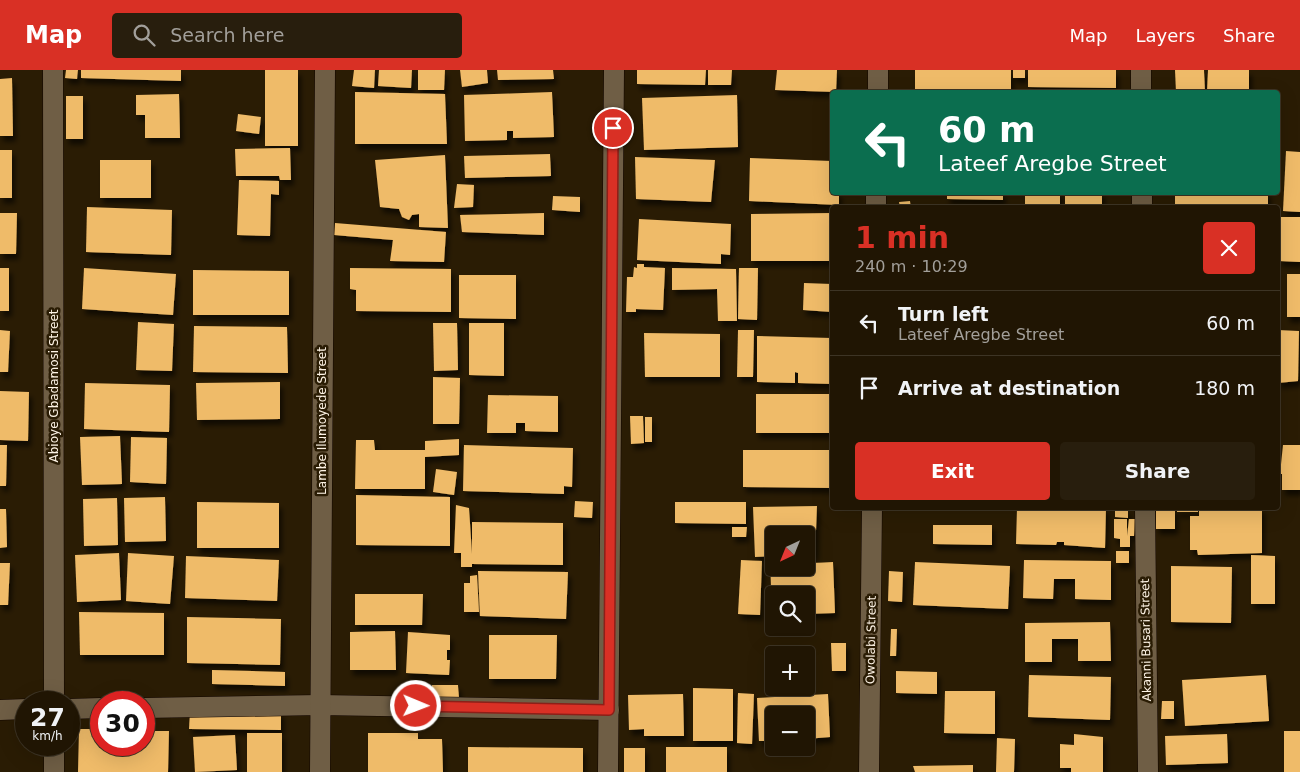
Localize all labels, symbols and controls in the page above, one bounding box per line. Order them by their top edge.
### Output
search box [112,13,462,58]
text: Map [25,21,82,49]
icon: search [130,21,158,49]
text: Search here [170,24,284,46]
text: Map [1069,25,1107,46]
text: Layers [1135,25,1195,46]
text: Share [1223,25,1275,46]
pin [592,107,634,149]
icon: left [855,110,920,175]
text: 60 m [938,110,1035,150]
icon: arrive [599,114,627,142]
text: Lateef Aregbe Street [938,151,1167,176]
text: 1 min [855,220,949,255]
button: close [1203,222,1255,274]
text: 240 m · 10:29 [855,257,968,276]
text: Turn left [898,303,989,325]
street label: Abioye Gbadamosi Street [47,309,61,462]
icon: left [855,309,883,337]
text: 60 m [1206,312,1255,334]
text: Lateef Aregbe Street [898,325,1064,344]
street label: Lambe Ilumoyede Street [315,347,329,495]
icon: arrive [855,374,883,402]
text: Arrive at destination [898,377,1120,399]
text: 180 m [1194,377,1255,399]
button: Exit [855,442,1050,500]
button: Share [1060,442,1255,500]
north arrow [765,526,815,576]
map controls [765,526,815,756]
street label: Akanni Busari Street [1138,578,1154,701]
button: search [765,586,815,636]
street label: Owolabi Street [863,595,879,684]
button: + [765,646,815,696]
position arrow [389,679,441,731]
speed limit sign: 30 [90,691,155,756]
text: 27 [30,703,65,732]
button: − [765,706,815,756]
text: km/h [32,729,63,743]

